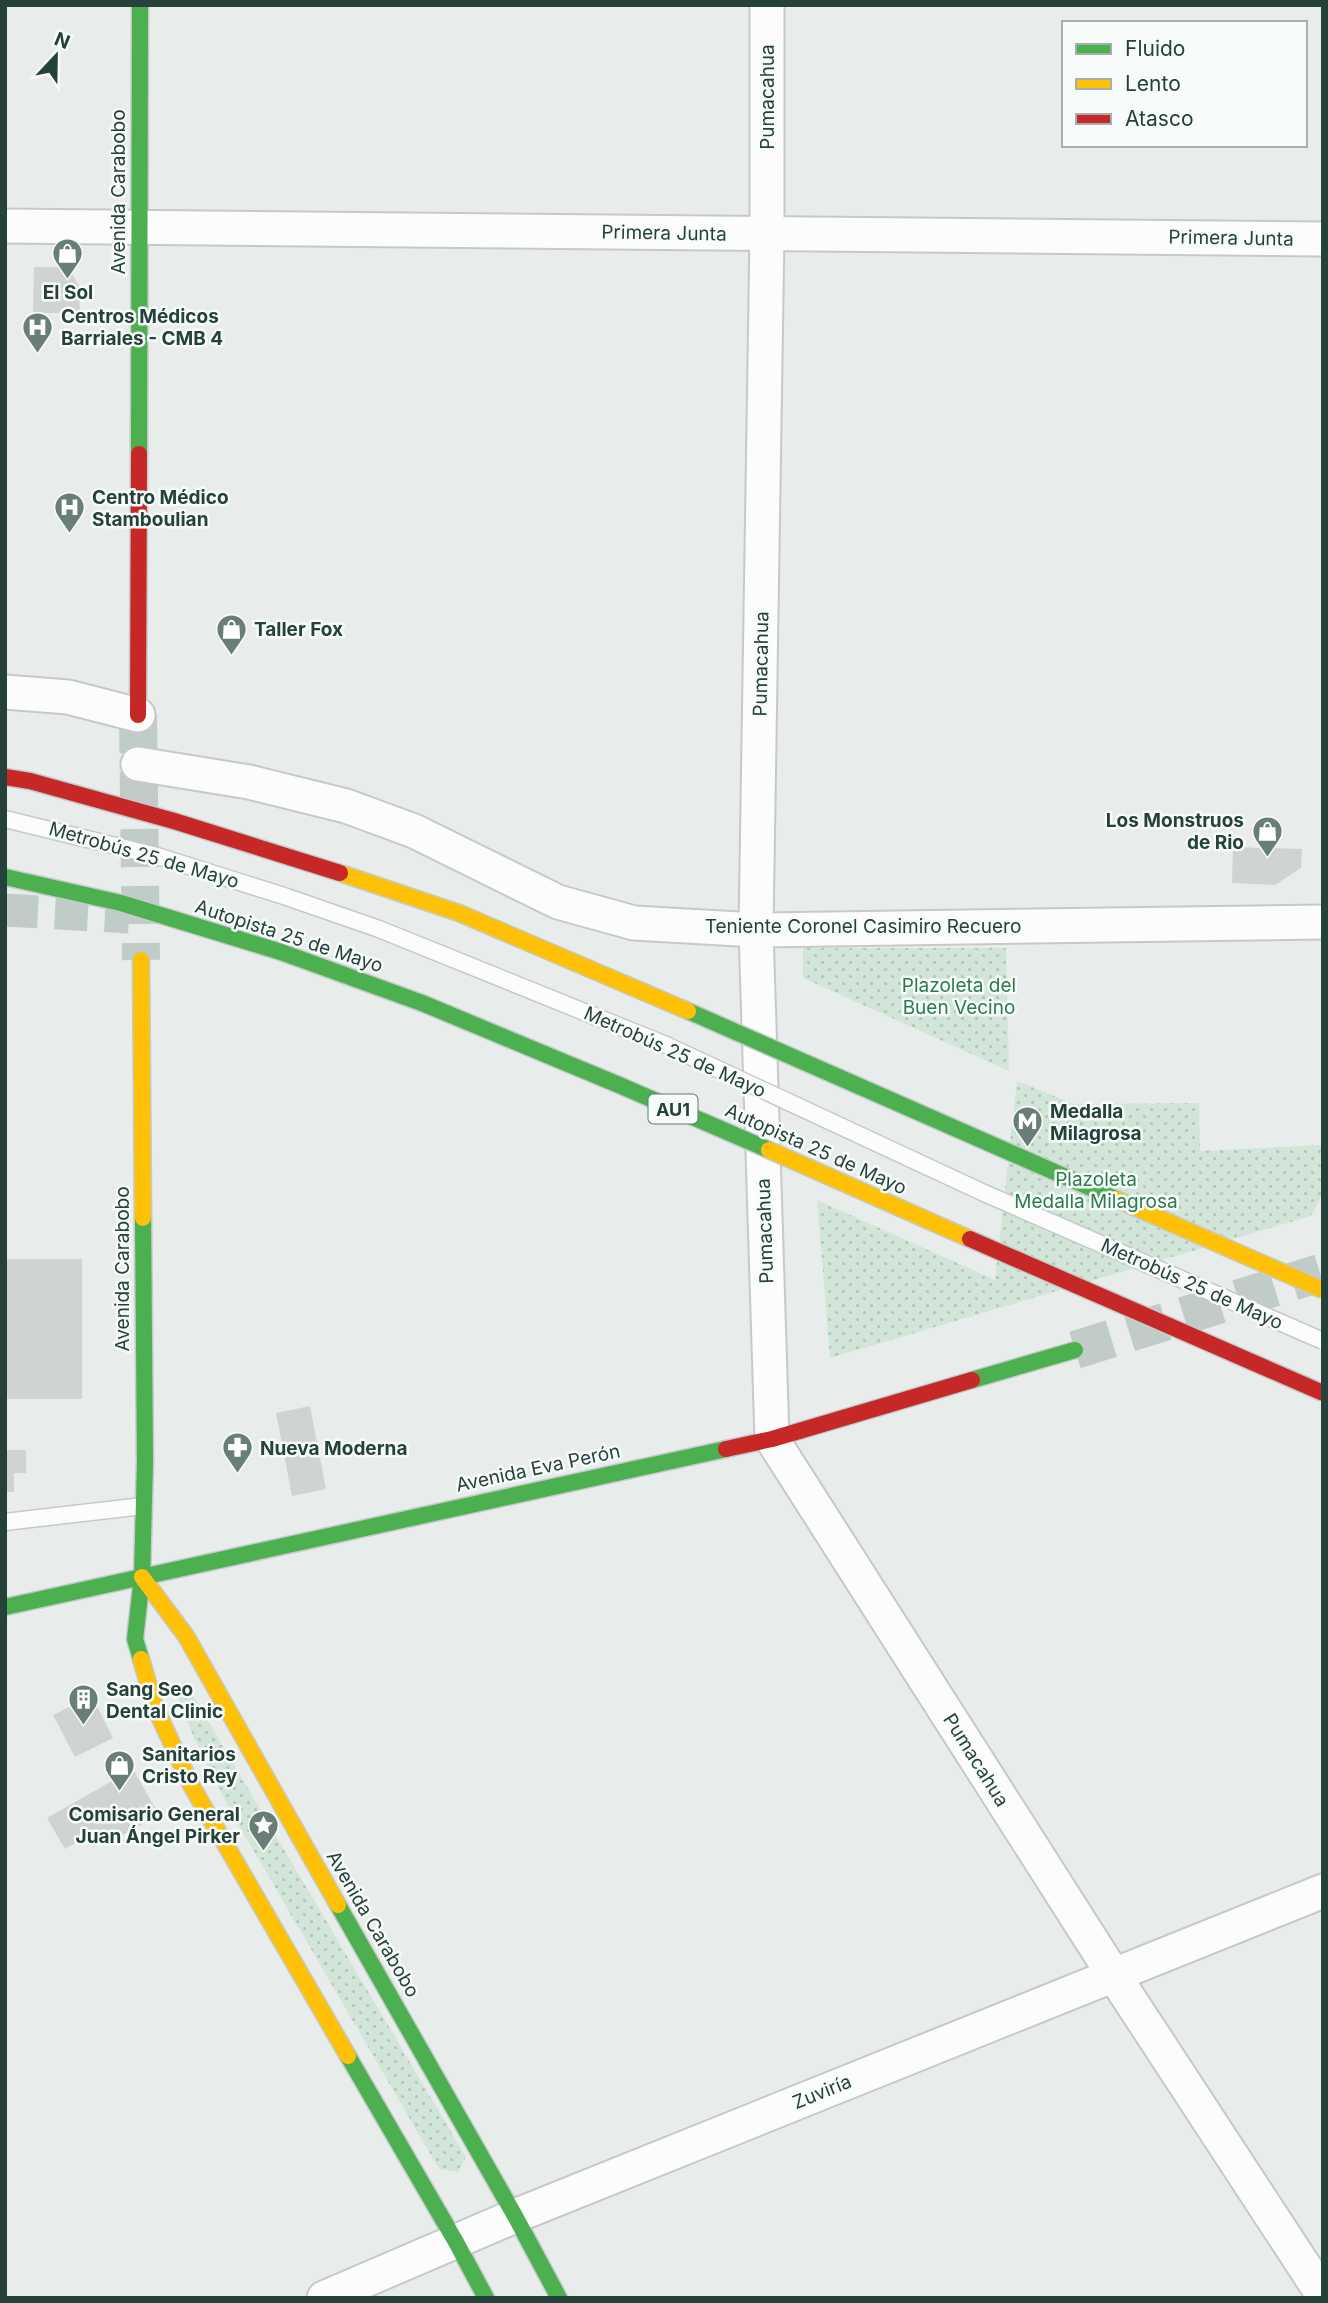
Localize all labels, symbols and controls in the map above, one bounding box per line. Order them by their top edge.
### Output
north arrow [21,21,91,91]
legend [1062,21,1307,147]
text: N [51,27,73,54]
text: Fluido [1125,36,1185,61]
street label: Pumacahua [756,44,779,150]
text: Lento [1125,71,1181,96]
text: Atasco [1125,106,1194,131]
street label: Avenida Carabobo [107,109,130,275]
street label: Primera Junta [601,220,727,246]
street label: Primera Junta [1168,225,1294,251]
shop icon: El Sol [51,236,85,280]
place label: El Sol [43,281,93,304]
place label: Centros Médicos Barriales - CMB 4 [61,305,223,350]
hospital icon: Centros Médicos Barriales - CMB 4 [21,310,55,354]
place label: Centro Médico Stamboulian [92,486,229,531]
hospital icon: Centro Médico Stamboulian [52,491,86,535]
street label: Pumacahua [749,611,773,717]
shop icon: Taller Fox [214,612,248,656]
place label: Taller Fox [254,618,343,641]
place label: Los Monstruos de Rio [1106,809,1244,854]
shop icon: Los Monstruos de Rio [1250,814,1284,858]
street label: Metrobús 25 de Mayo [46,817,242,893]
street label: Autopista 25 de Mayo [192,895,386,977]
street label: Teniente Coronel Casimiro Recuero [705,915,1021,938]
park label: Plazoleta del Buen Vecino [902,974,1016,1019]
street label: Metrobús 25 de Mayo [580,1001,770,1103]
road number: AU1 [648,1094,698,1124]
street label: Autopista 25 de Mayo [722,1099,910,1199]
place label: Medalla Milagrosa [1050,1100,1142,1145]
metro station icon: Medalla Milagrosa [1010,1105,1044,1149]
park label: Plazoleta Medalla Milagrosa [1014,1168,1178,1213]
street label: Pumacahua [752,1178,778,1284]
street label: Avenida Carabobo [111,1186,134,1352]
street label: Metrobús 25 de Mayo [1097,1233,1287,1335]
pharmacy icon: Nueva Moderna [220,1431,254,1475]
place label: Nueva Moderna [260,1437,407,1460]
street label: Avenida Eva Perón [454,1439,622,1497]
place label: Sang Seo Dental Clinic [106,1678,223,1723]
building icon: Sang Seo Dental Clinic [66,1683,100,1727]
street label: Pumacahua [938,1709,1014,1811]
place label: Sanitarios Cristo Rey [142,1743,238,1788]
shop icon: Sanitarios Cristo Rey [102,1748,136,1792]
place label: Comisario General Juan Ángel Pirker [69,1803,240,1848]
place icon: Comisario General Juan Ángel Pirker [246,1808,280,1852]
street label: Avenida Carabobo [322,1847,424,2001]
street label: Zuviría [789,2070,855,2114]

